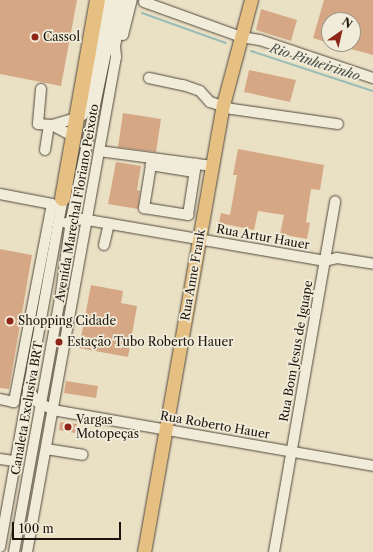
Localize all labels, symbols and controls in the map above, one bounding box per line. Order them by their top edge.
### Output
north arrow [321,12,361,52]
text: N [339,14,355,31]
place label: Cassol [43,30,80,44]
marker: Cassol [30,32,40,42]
water label: Rio Pinheirinho [268,40,362,84]
street label: Avenida Marechal Floriano Peixoto [52,103,102,303]
street label: Rua Artur Hauer [215,222,311,252]
street label: Rua Anne Frank [178,228,208,322]
street label: Rua Bom Jesus de Iguape [276,279,316,423]
place label: Shopping Cidade [18,314,116,328]
marker: Shopping Cidade [5,316,15,326]
place label: Estação Tubo Roberto Hauer [67,335,234,349]
marker: Estação Tubo Roberto Hauer [54,337,64,347]
street label: Canaleta Exclusiva BRT [8,340,46,476]
street label: Rua Roberto Hauer [159,408,271,442]
place label: Vargas Motopeças [76,413,139,441]
marker: Vargas Motopeças [63,422,73,432]
scale bar [14,514,123,540]
text: 100 m [19,521,54,536]

